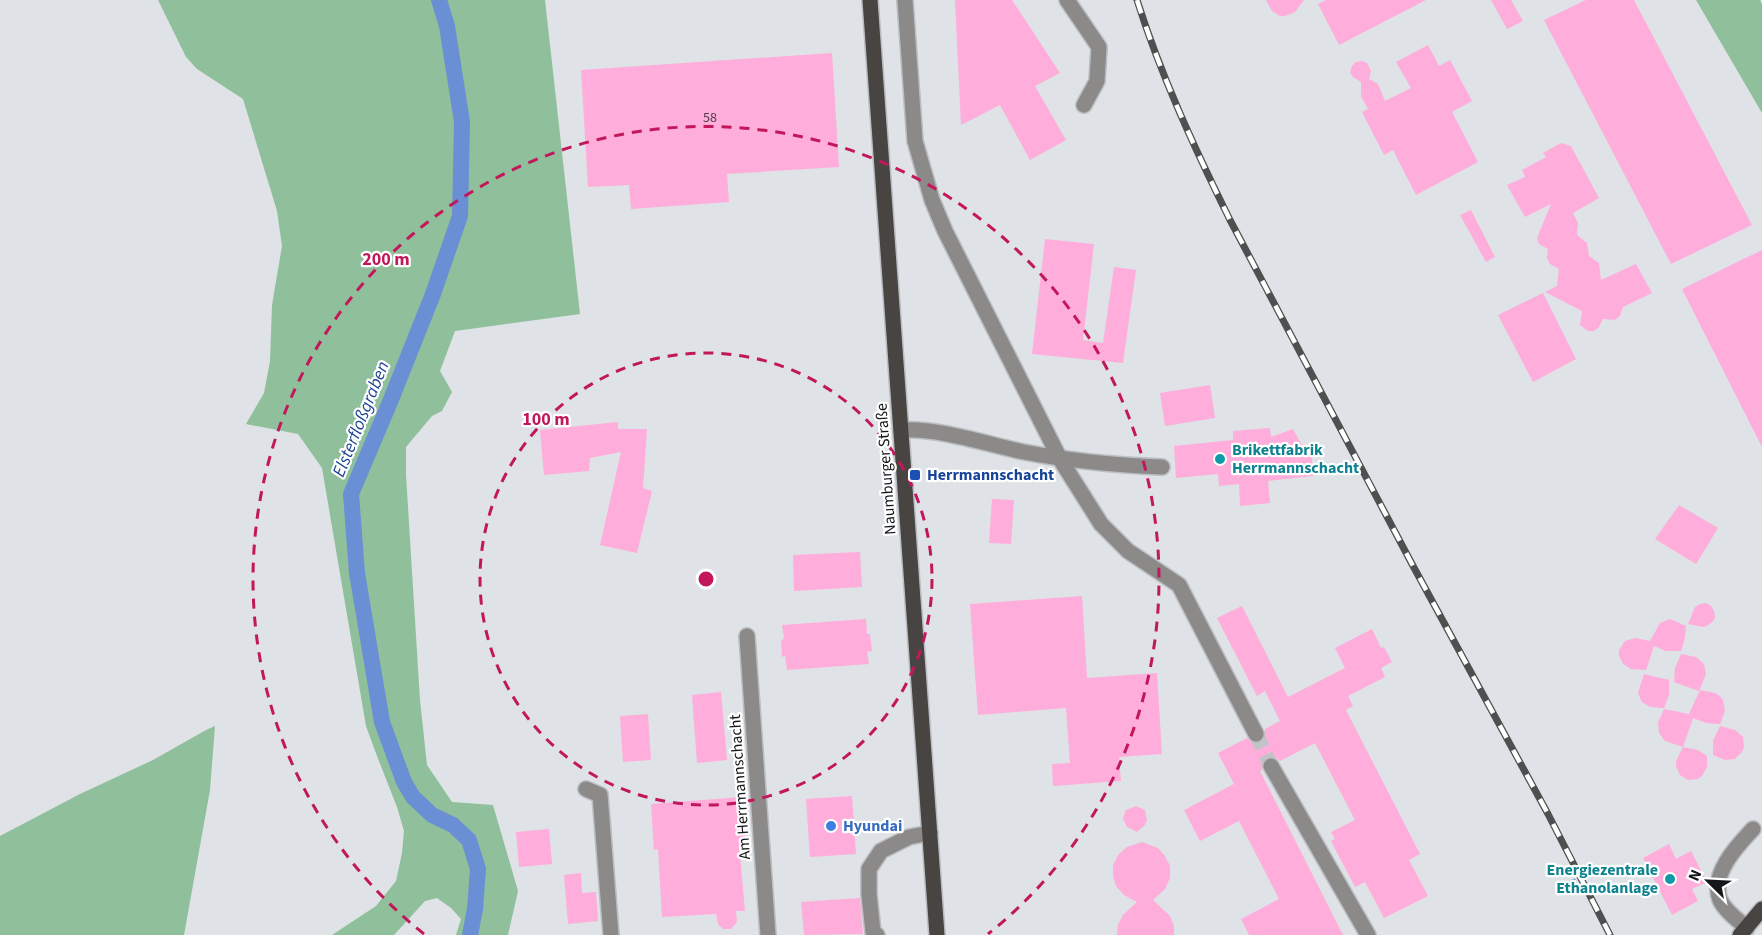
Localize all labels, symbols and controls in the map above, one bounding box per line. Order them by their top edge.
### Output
house number: 58 [703,108,717,128]
text: 200 m [362,247,410,272]
water label: Elsterfloßgraben [326,357,396,481]
street label: Naumburger Straße [870,402,902,536]
text: 100 m [522,407,570,432]
place label: Brikettfabrik Herrmannschacht [1232,439,1359,479]
marker: Brikettfabrik Herrmannschacht [1213,452,1227,466]
place label: Herrmannschacht [927,464,1054,486]
marker: Herrmannschacht [908,468,922,482]
centre of rings [696,569,716,589]
street label: Am Herrmannschacht [724,713,756,860]
place label: Hyundai [843,815,902,837]
marker: Hyundai [824,819,838,833]
north arrow [1678,851,1738,911]
place label: Energiezentrale Ethanolanlage [1546,859,1658,899]
text: N [1683,866,1707,885]
marker: Energiezentrale Ethanolanlage [1663,872,1677,886]

